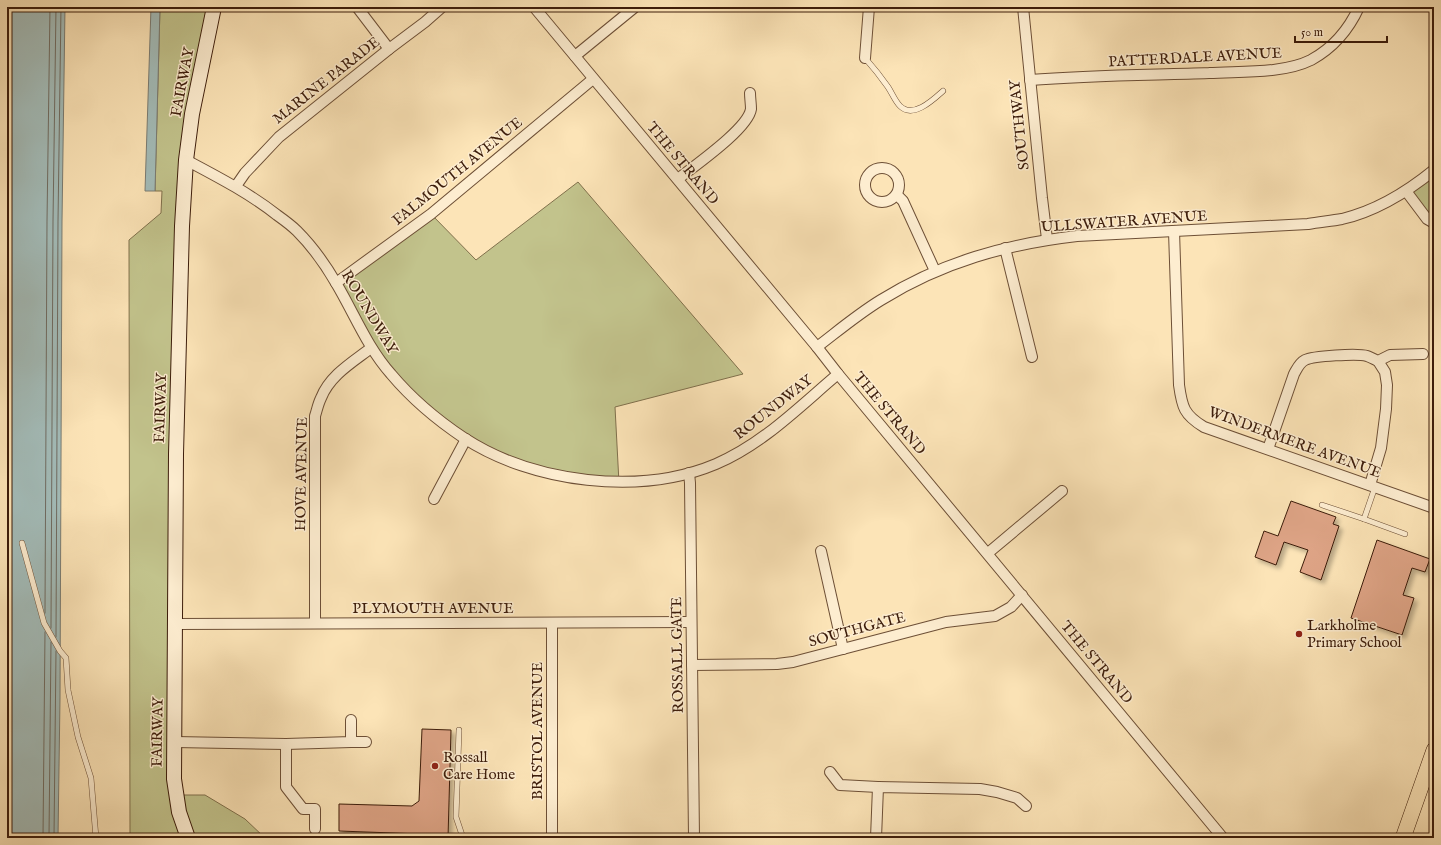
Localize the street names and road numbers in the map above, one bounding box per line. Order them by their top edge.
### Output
street label: MARINE PARADE [269,33,384,128]
street label: PATTERDALE AVENUE [1108,43,1282,72]
street label: FAIRWAY [166,45,199,118]
street label: SOUTHWAY [1005,78,1034,171]
street label: FALMOUTH AVENUE [388,113,526,230]
street label: THE STRAND [642,118,723,209]
street label: ULLSWATER AVENUE [1040,206,1208,237]
street label: ROUNDWAY [337,267,403,358]
street label: THE STRAND [849,368,930,459]
street label: ROUNDWAY [730,370,817,444]
street label: FAIRWAY [150,372,171,443]
street label: WINDERMERE AVENUE [1206,402,1384,483]
street label: HOVE AVENUE [291,417,312,531]
street label: ROSSALL GATE [667,597,688,713]
street label: PLYMOUTH AVENUE [352,599,514,618]
street label: SOUTHGATE [807,607,908,652]
street label: THE STRAND [1056,617,1137,708]
street label: BRISTOL AVENUE [528,662,547,800]
street label: FAIRWAY [147,696,168,767]

